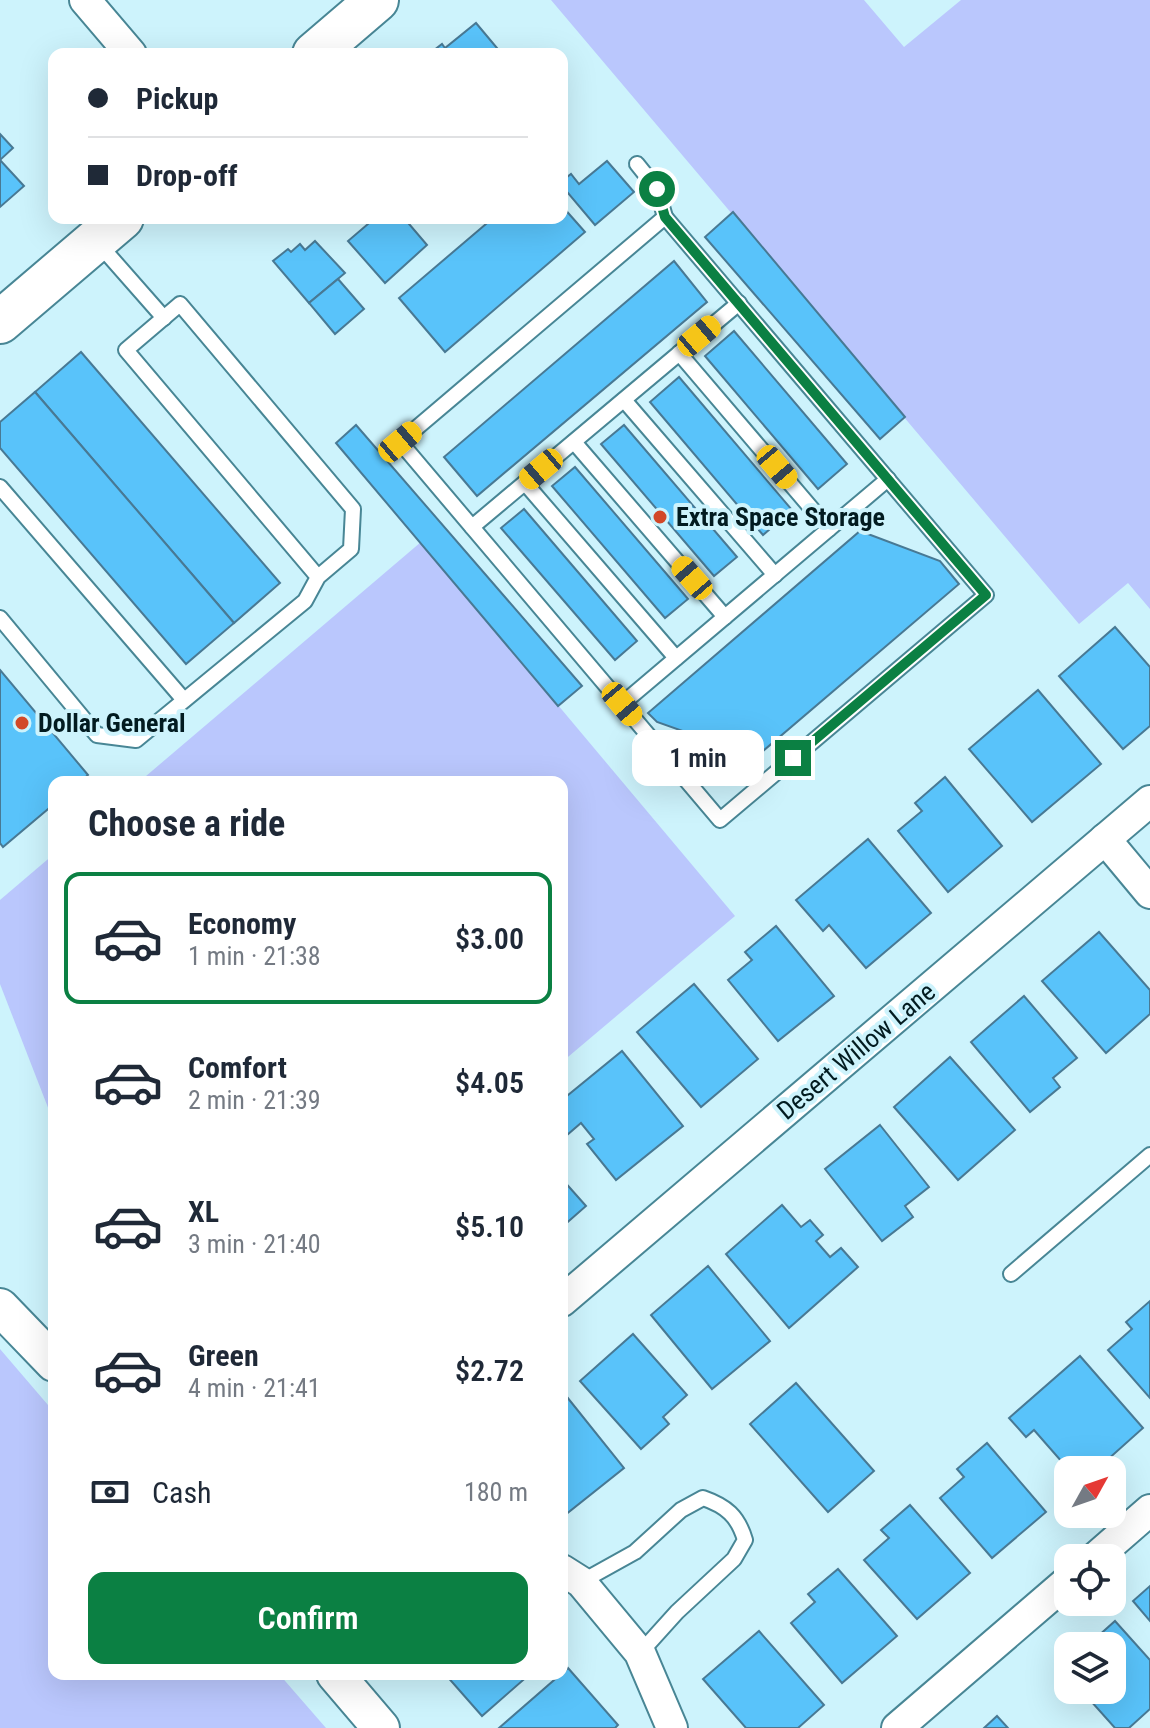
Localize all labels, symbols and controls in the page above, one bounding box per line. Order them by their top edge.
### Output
text: Pickup [136,81,218,116]
text: Drop-off [136,158,238,193]
route start [639,171,675,207]
car [673,311,725,361]
car [374,417,426,467]
car [752,441,802,493]
car [515,444,567,494]
place label: Extra Space Storage [676,502,885,532]
marker: Extra Space Storage [651,508,669,526]
car [667,552,717,604]
car [597,678,647,730]
place label: Dollar General [38,708,186,738]
marker: Dollar General [13,714,31,732]
callout: 1 min [633,730,765,786]
route end [775,740,811,776]
text: 1 min [669,743,727,773]
text: Choose a ride [88,803,285,845]
icon: car [92,902,164,974]
text: Economy [188,906,296,941]
text: $3.00 [455,921,524,956]
text: 1 min · 21:38 [188,941,321,971]
street label: Desert Willow Lane [771,976,941,1126]
icon: car [92,1046,164,1118]
text: Comfort [188,1050,287,1085]
text: $4.05 [455,1065,524,1100]
text: 2 min · 21:39 [188,1085,321,1115]
icon: car [92,1190,164,1262]
text: XL [188,1194,219,1229]
text: $5.10 [455,1209,524,1244]
text: 3 min · 21:40 [188,1229,321,1259]
icon: car [92,1334,164,1406]
text: Green [188,1338,259,1373]
text: $2.72 [455,1353,524,1388]
text: 4 min · 21:41 [188,1373,321,1403]
north arrow [1054,1456,1126,1528]
map controls [1054,1456,1126,1704]
icon: cash [88,1470,132,1514]
text: Cash [152,1475,212,1510]
text: 180 m [464,1477,528,1507]
button: locate [1054,1544,1126,1616]
button: Confirm [88,1572,528,1664]
button: layers [1054,1632,1126,1704]

